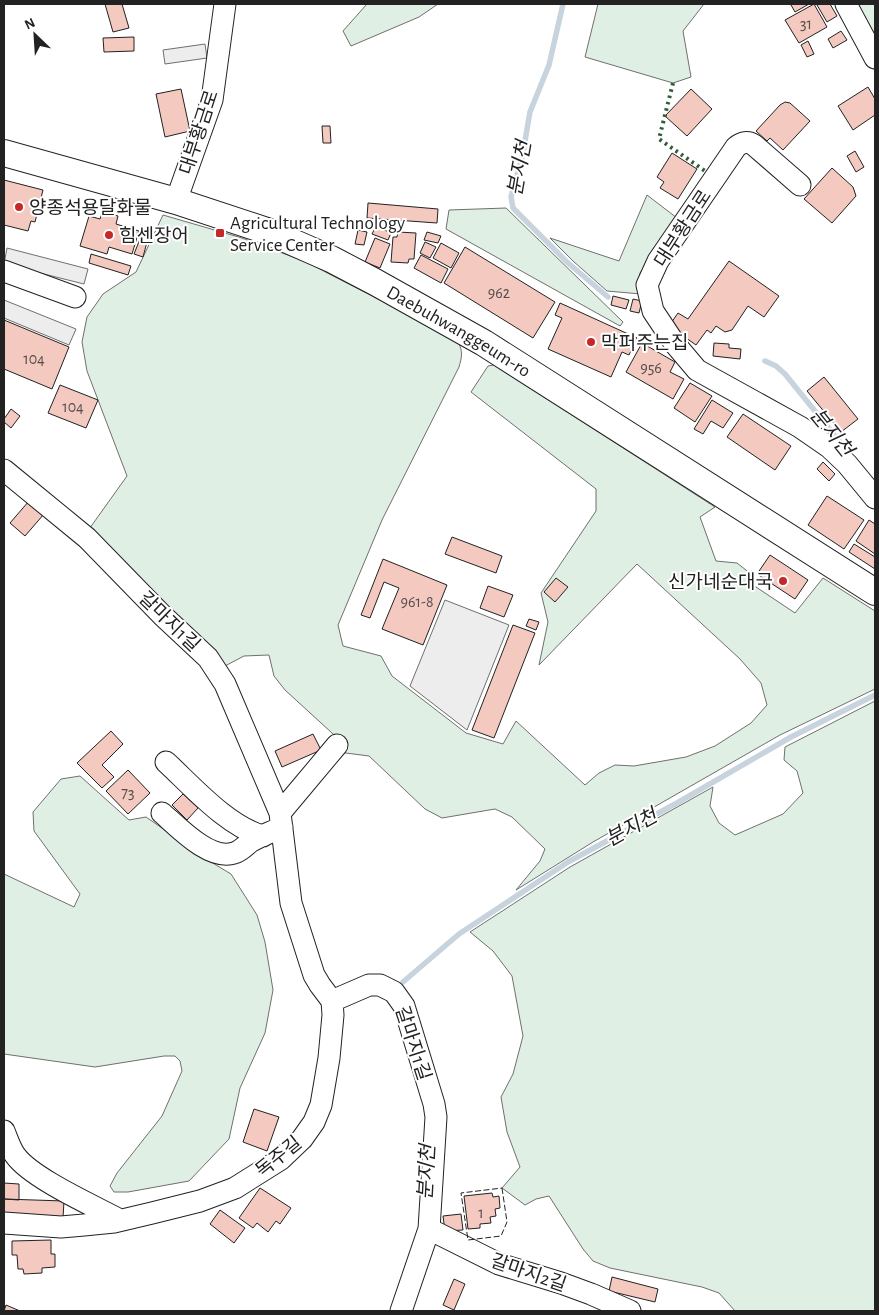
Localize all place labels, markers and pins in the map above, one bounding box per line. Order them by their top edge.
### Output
place label: 양종석용달화물 [29,198,151,218]
marker: 양종석용달화물 [13,201,25,213]
place label: Agricultural Technology Service Center [230,214,405,255]
place label: 힘센장어 [119,226,189,246]
marker: Agricultural Technology Service Center [214,227,226,239]
marker: 힘센장어 [103,229,115,241]
place label: 막퍼주는집 [601,333,688,353]
marker: 막퍼주는집 [585,336,597,348]
place label: 신가네순대국 [668,572,773,592]
marker: 신가네순대국 [777,575,789,587]

